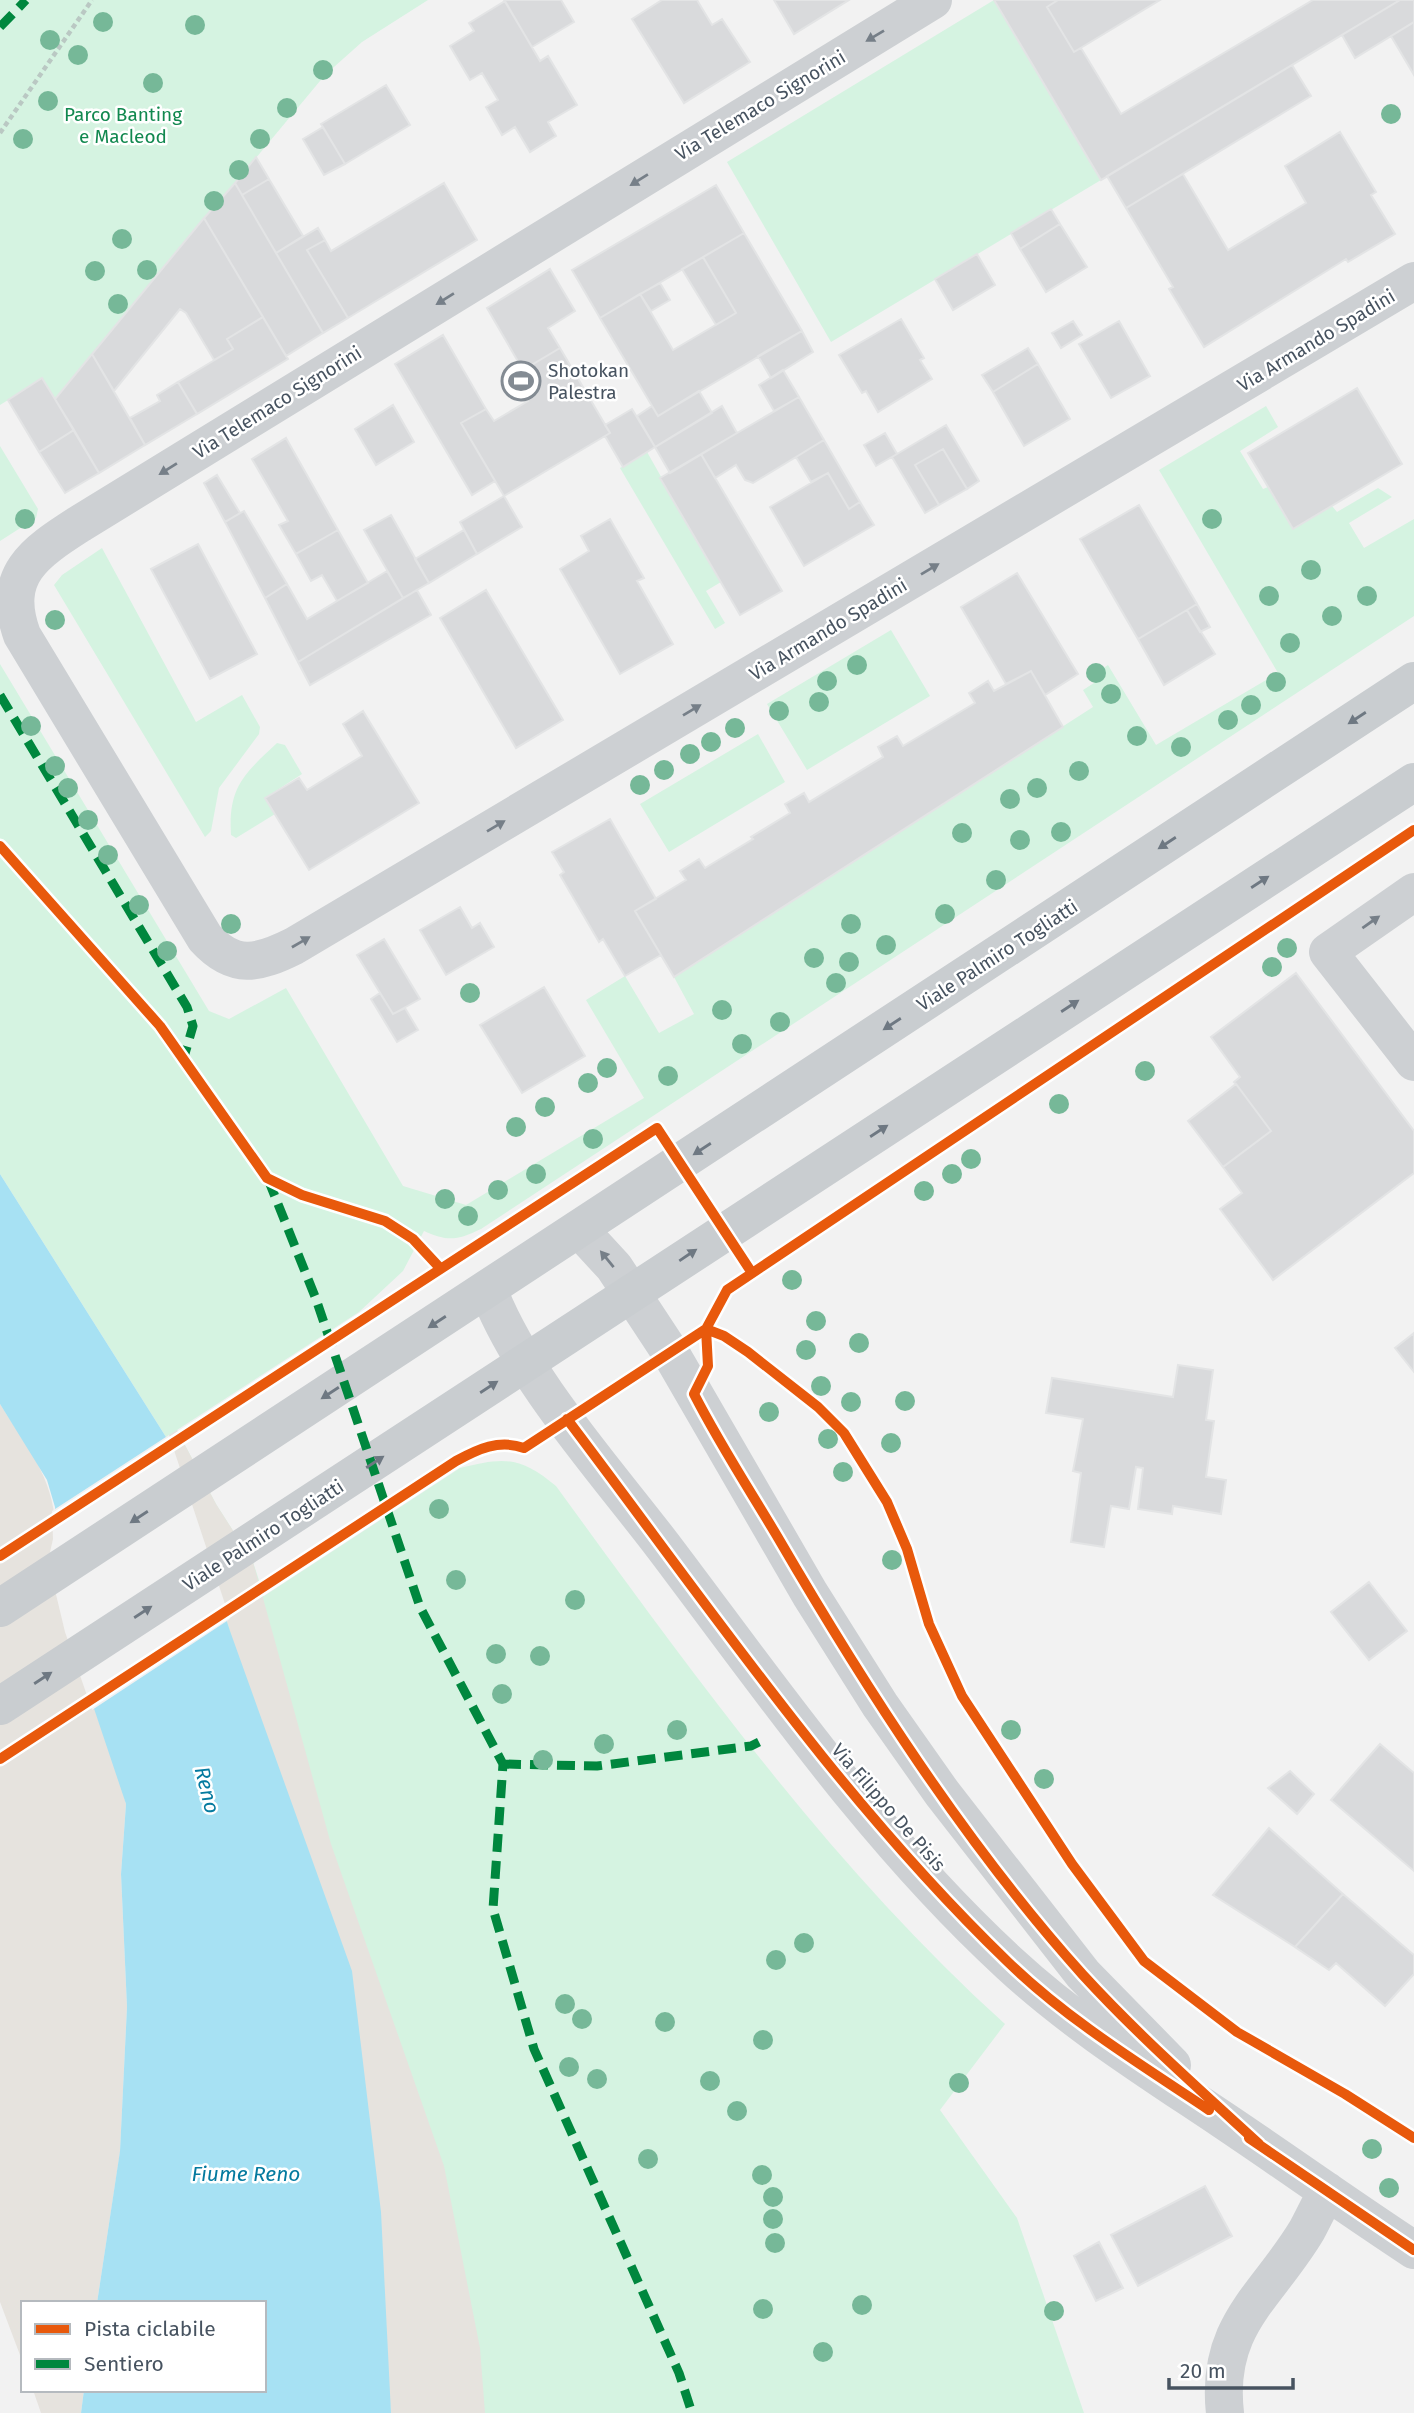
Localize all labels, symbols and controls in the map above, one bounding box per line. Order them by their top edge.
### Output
one-way arrow [865,29,884,42]
street label: Via Telemaco Signorini [671,45,850,165]
park label: Parco Banting e Macleod [64,103,182,148]
one-way arrow [629,173,648,186]
street label: Via Armando Spadini [1233,284,1399,397]
one-way arrow [435,293,454,305]
street label: Via Telemaco Signorini [189,341,366,464]
place label: Shotokan Palestra [548,359,629,404]
sports icon: Shotokan Palestra [500,360,542,402]
one-way arrow [158,463,177,476]
one-way arrow [920,562,939,575]
street label: Via Armando Spadini [745,573,911,686]
one-way arrow [682,704,702,716]
one-way arrow [1347,712,1367,725]
one-way arrow [487,820,506,832]
one-way arrow [1157,837,1177,850]
one-way arrow [1250,876,1270,889]
street label: Viale Palmiro Togliatti [912,895,1082,1016]
one-way arrow [1362,915,1380,929]
one-way arrow [291,936,310,948]
one-way arrow [1060,1000,1079,1013]
one-way arrow [883,1017,901,1031]
one-way arrow [869,1124,889,1137]
one-way arrow [692,1142,712,1155]
one-way arrow [679,1248,697,1262]
one-way arrow [600,1251,615,1269]
one-way arrow [428,1316,447,1329]
one-way arrow [479,1380,499,1393]
one-way arrow [321,1386,339,1400]
one-way arrow [365,1455,385,1468]
street label: Viale Palmiro Togliatti [178,1475,348,1596]
one-way arrow [130,1510,149,1523]
one-way arrow [134,1606,153,1619]
one-way arrow [34,1671,52,1685]
street label: Via Filippo De Pisis [827,1739,951,1876]
water label: Reno [189,1764,225,1816]
water label: Fiume Reno [192,2161,300,2187]
legend [21,2301,266,2392]
text: Pista ciclabile [84,2316,216,2342]
scale bar [1169,2346,1293,2390]
text: Sentiero [84,2351,164,2377]
text: 20 m [1180,2358,1226,2384]

